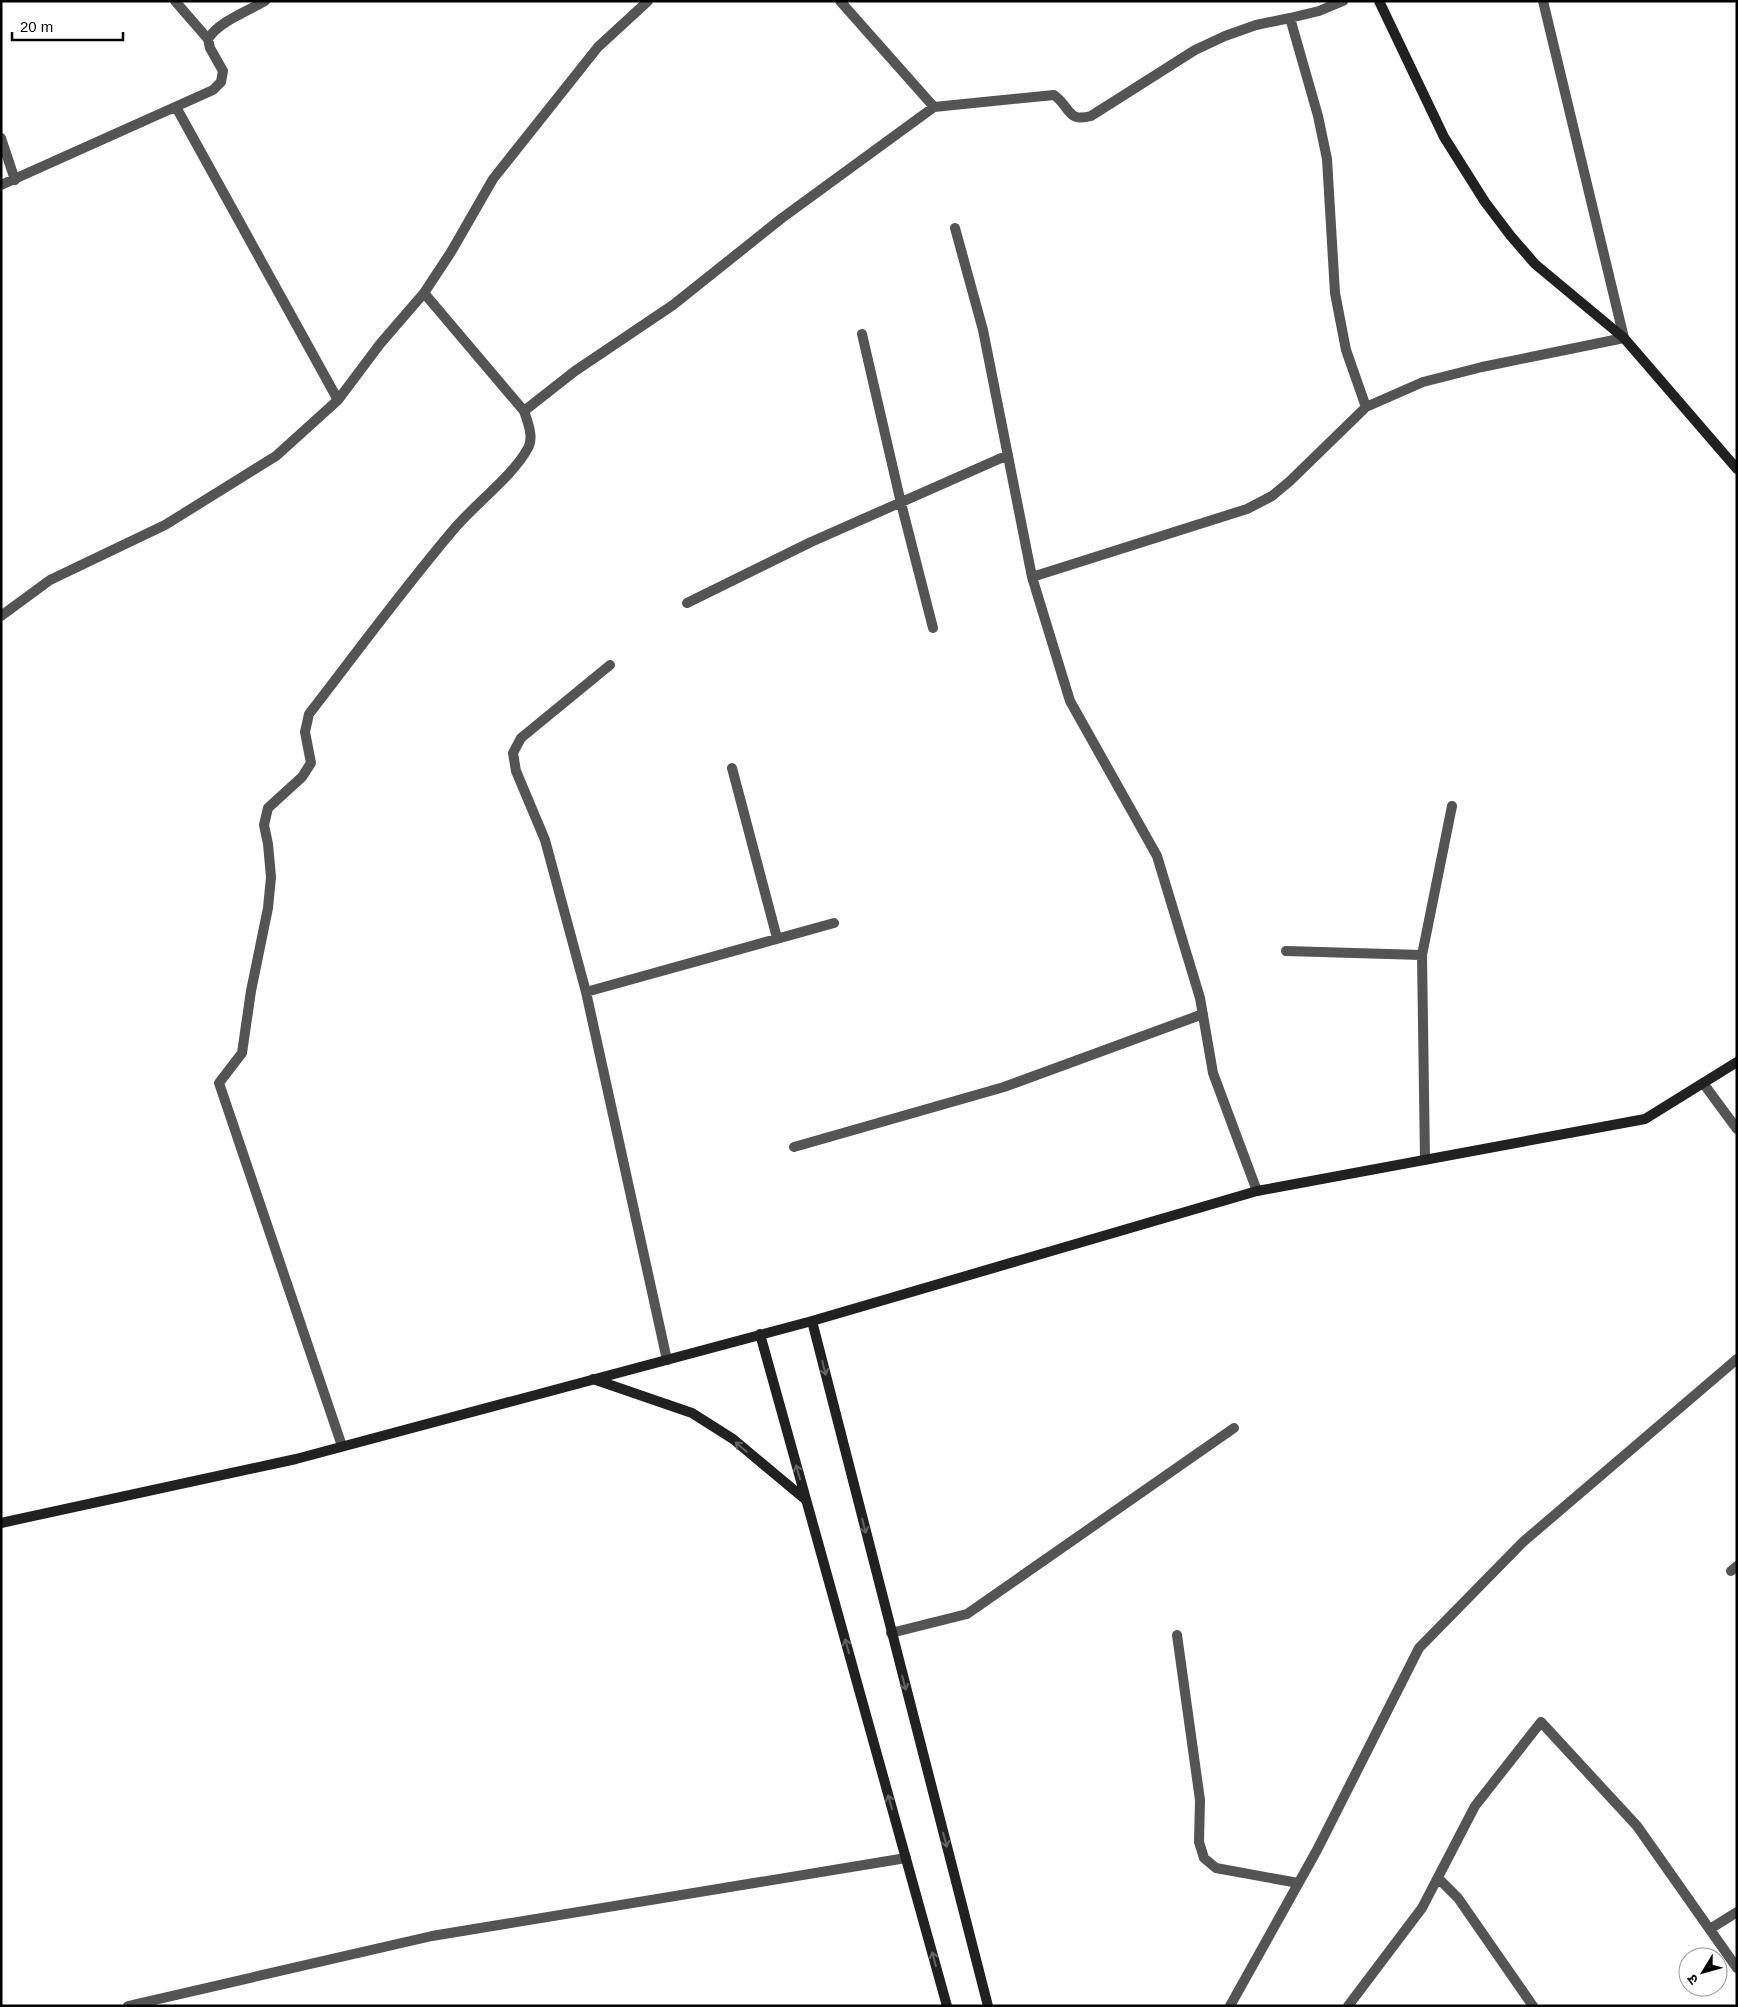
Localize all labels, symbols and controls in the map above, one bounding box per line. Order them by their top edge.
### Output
scale bar [12,10,124,42]
text: 20 m [20,18,53,35]
one-way arrow [819,1360,829,1376]
one-way arrow [735,1441,748,1452]
one-way arrow [793,1465,803,1481]
one-way arrow [859,1517,869,1533]
one-way arrow [841,1638,851,1654]
one-way arrow [900,1674,909,1690]
one-way arrow [885,1795,895,1811]
one-way arrow [941,1832,950,1848]
north arrow [1678,1947,1728,1997]
one-way arrow [928,1951,938,1967]
text: उ [1683,1971,1701,1988]

